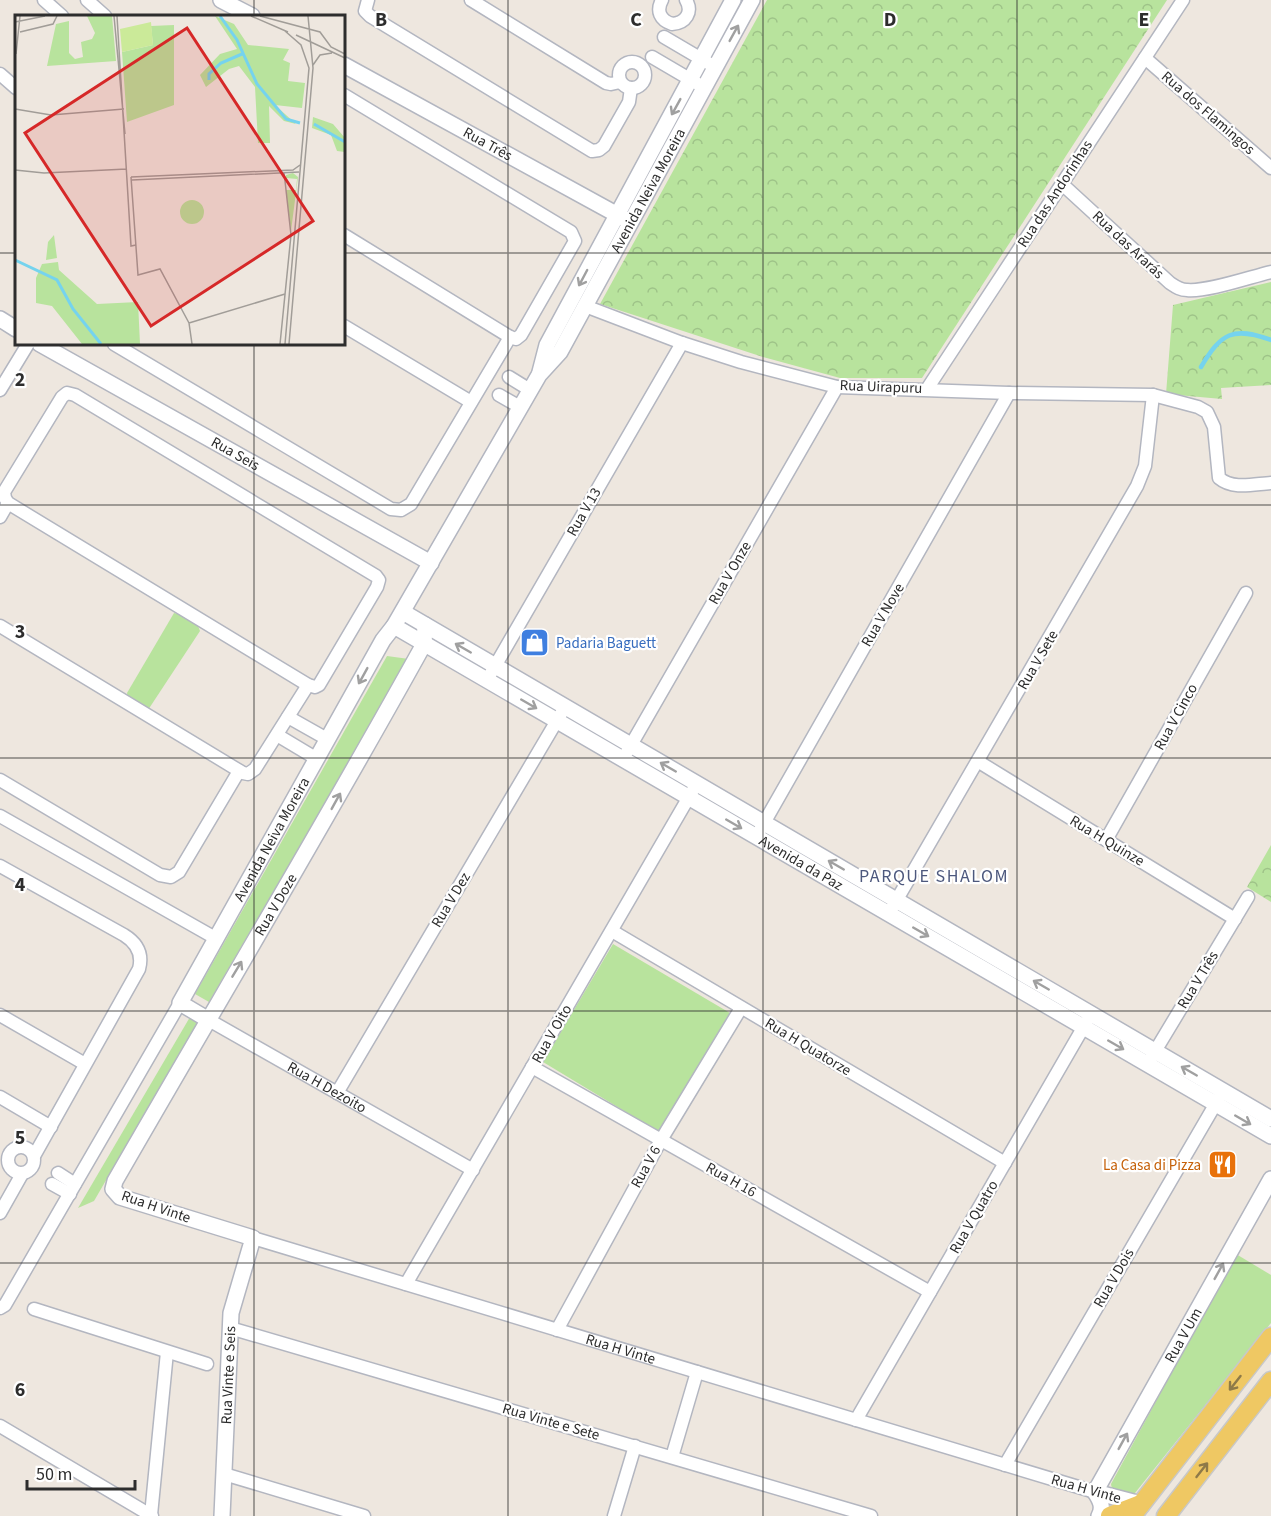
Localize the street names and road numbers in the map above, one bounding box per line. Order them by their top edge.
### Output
street label: Rua dos Flamingos [1157,66,1259,160]
street label: Rua Três [459,122,516,166]
street label: Avenida Neiva Moreira [606,124,691,257]
street label: Rua das Andorinhas [1012,136,1098,252]
street label: Rua das Ararás [1087,206,1169,284]
street label: Rua Uirapuru [839,375,923,399]
street label: Rua Seis [207,431,264,476]
street label: Rua V 13 [562,484,606,540]
street label: Rua V Onze [703,538,757,608]
street label: Rua V Nove [856,579,910,651]
street label: Rua V Sete [1013,626,1063,694]
street label: Rua V Cinco [1149,680,1203,754]
street label: Avenida Neiva Moreira [228,773,315,905]
street label: Rua H Quinze [1066,810,1148,872]
street label: Avenida da Paz [755,830,847,895]
street label: Rua V Dez [426,868,476,932]
street label: Rua V Doze [249,870,302,940]
street label: Rua V Três [1172,947,1224,1013]
street label: Rua V Oito [527,1001,577,1067]
street label: Rua H Quatorze [761,1013,855,1081]
street label: Rua H Dezoito [284,1056,370,1118]
street label: Rua V 6 [626,1142,666,1192]
street label: Rua H 16 [702,1157,760,1203]
street label: Rua V Quatro [944,1176,1004,1258]
street label: Rua H Vinte [119,1185,193,1229]
street label: Rua V Dois [1089,1244,1139,1312]
street label: Rua V Um [1159,1304,1207,1366]
street label: Rua Vinte e Seis [216,1326,241,1425]
street label: Rua H Vinte [583,1328,658,1369]
street label: Rua Vinte e Sete [500,1398,602,1446]
street label: Rua H Vinte [1049,1469,1123,1509]

